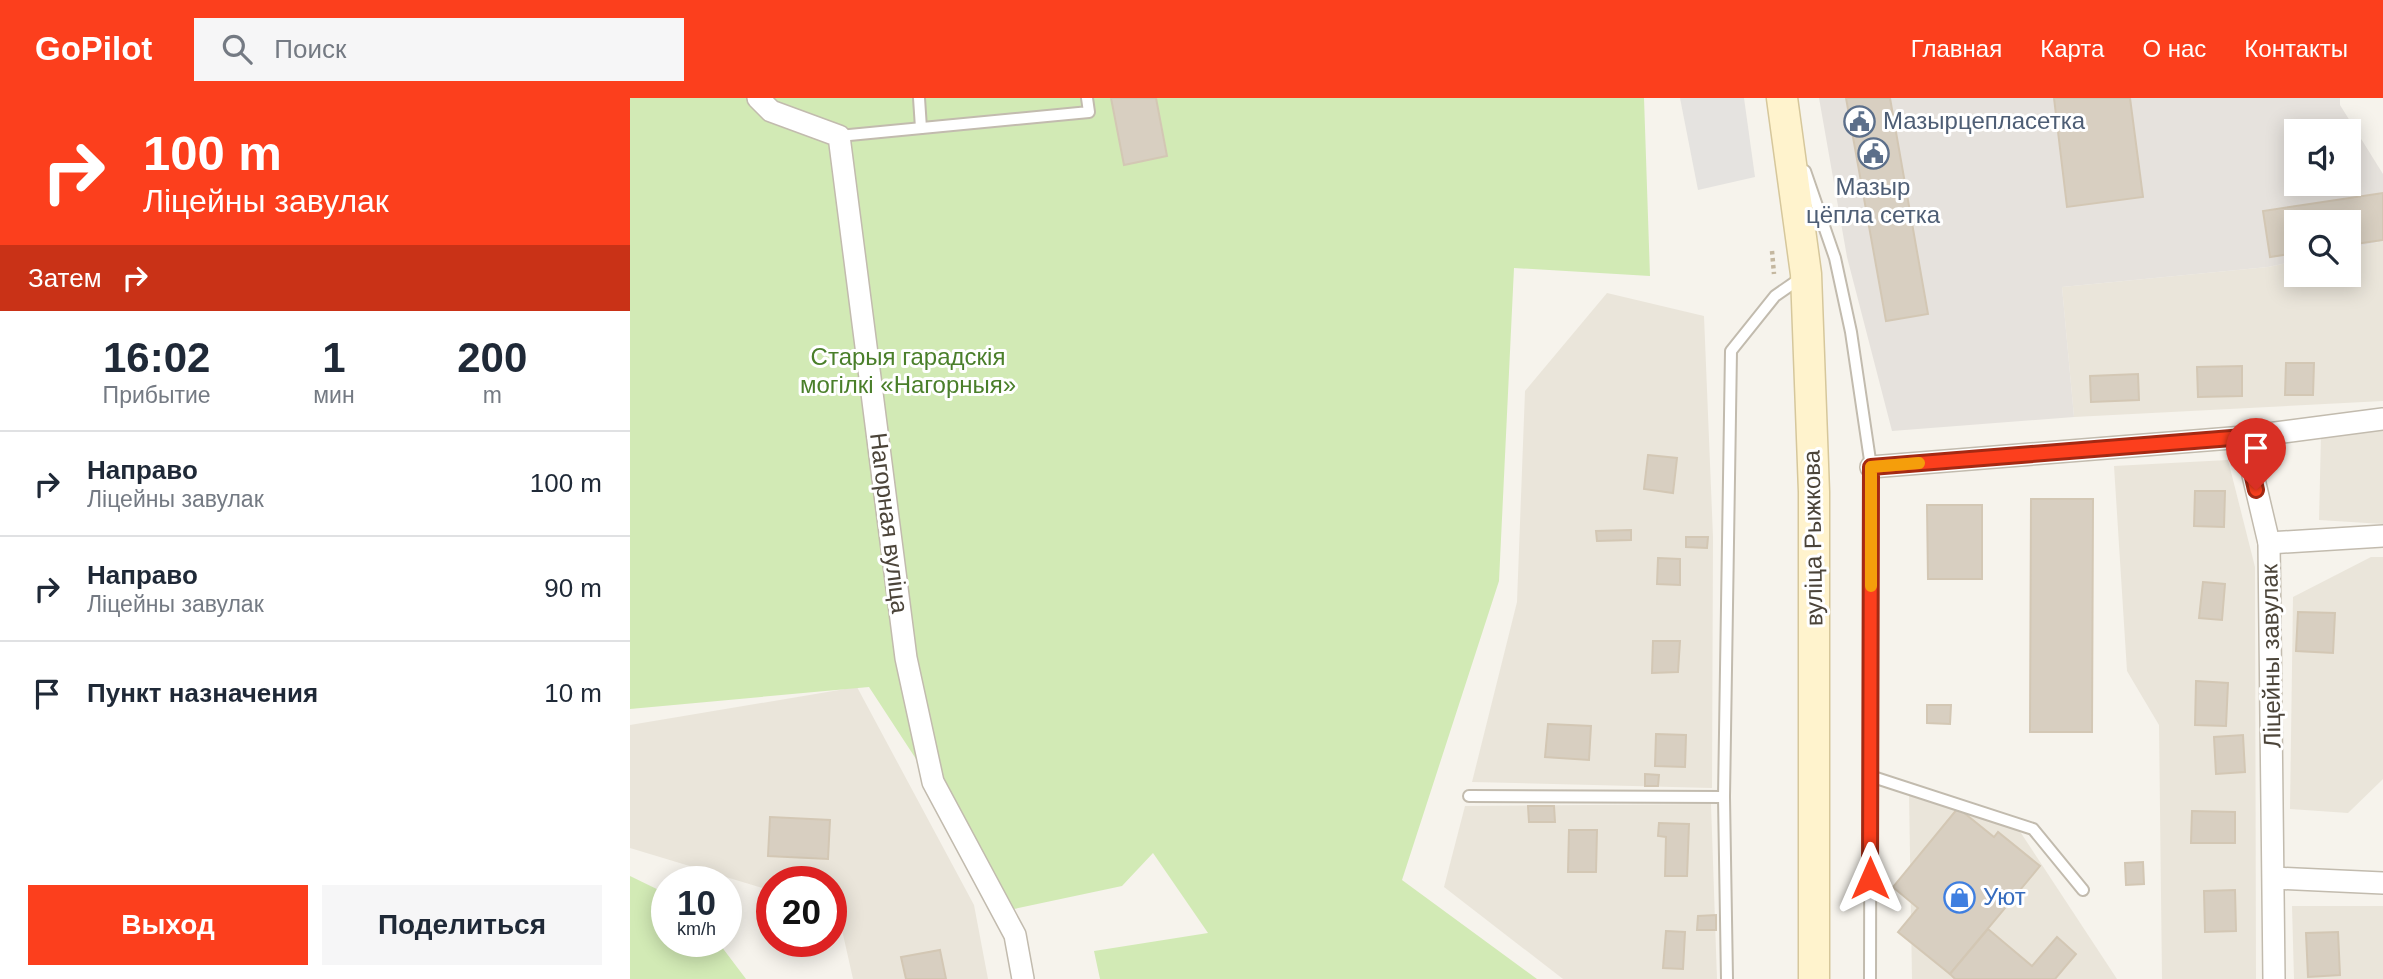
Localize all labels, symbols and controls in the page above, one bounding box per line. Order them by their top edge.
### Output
search box [194,18,684,81]
text: GoPilot [35,30,152,67]
icon: search [218,30,256,68]
text: Поиск [274,34,346,64]
text: Главная [1911,35,2002,62]
text: Карта [2040,35,2104,62]
text: О нас [2142,35,2206,62]
text: Контакты [2244,35,2348,62]
public building icon: Мазырцепласетка [1843,104,1877,138]
place label: Мазырцепласетка [1883,107,2086,134]
map controls [2284,119,2361,287]
button: sound [2284,119,2361,196]
icon: right [28,126,119,217]
text: 100 m [143,126,282,180]
public building icon: Мазыр цёпла сетка [1856,136,1890,170]
place label: Мазыр цёпла сетка [1806,173,1941,228]
text: Ліцейны завулак [143,183,389,219]
button: search [2284,210,2361,287]
icon: right [116,259,154,297]
text: Затем [28,263,102,293]
text: 16:02 [103,334,210,381]
text: 1 [322,334,346,381]
text: 200 [457,334,527,381]
park label: Старыя гарадскія могілкі «Нагорныя» [800,343,1016,398]
text: Прибытие [103,382,211,408]
text: мин [313,382,355,408]
text: m [483,382,502,408]
pin [2226,418,2286,490]
icon: arrive [2237,429,2275,467]
street label: Нагорная вуліца [865,431,914,616]
street label: вуліца Рыжкова [1797,449,1828,626]
text: Направо [87,455,198,485]
icon: right [28,465,66,503]
text: 100 m [530,468,602,498]
text: Ліцейны завулак [87,486,264,512]
text: Направо [87,560,198,590]
street label: Ліцейны завулак [2255,563,2286,748]
icon: right [28,570,66,608]
text: 90 m [544,573,602,603]
text: Ліцейны завулак [87,591,264,617]
icon: arrive [28,675,66,713]
text: Пункт назначения [87,678,318,708]
text: 10 m [544,678,602,708]
position arrow [1833,841,1907,915]
speed limit sign: 20 [756,866,847,957]
shop icon: Уют [1943,880,1977,914]
text: 10 [677,883,716,922]
place label: Уют [1983,883,2026,910]
button: Выход [28,885,308,965]
button: Поделиться [322,885,602,965]
text: km/h [677,919,716,939]

